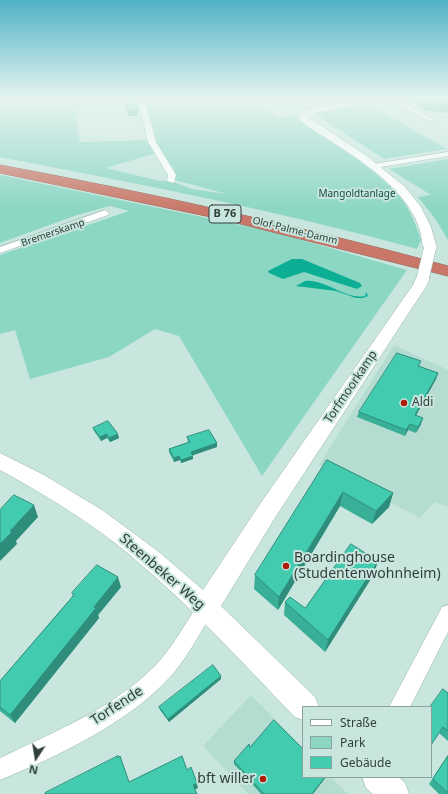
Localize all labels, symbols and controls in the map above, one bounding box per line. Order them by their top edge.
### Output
park label: Mangoldtanlage [318,188,396,200]
road number: B 76 [209,205,241,223]
street label: Olof-Palme-Damm [251,215,339,247]
street label: Bremerskamp [20,217,86,249]
street label: Torfmoorkamp [321,348,381,426]
place label: Aldi [412,396,433,410]
marker: Aldi [399,398,409,408]
street label: Steenbeker Weg [116,530,208,614]
place label: Boardinghouse (Studentenwohnheim) [294,550,441,582]
marker: Boardinghouse (Studentenwohnheim) [281,561,291,571]
street label: Torfende [88,683,146,729]
legend [302,706,432,778]
text: Straße [340,714,377,731]
text: Park [340,734,365,751]
north arrow [16,738,56,778]
text: Gebäude [340,754,391,771]
text: N [27,762,39,778]
place label: bft willer [197,771,255,787]
marker: bft willer [258,774,268,784]

